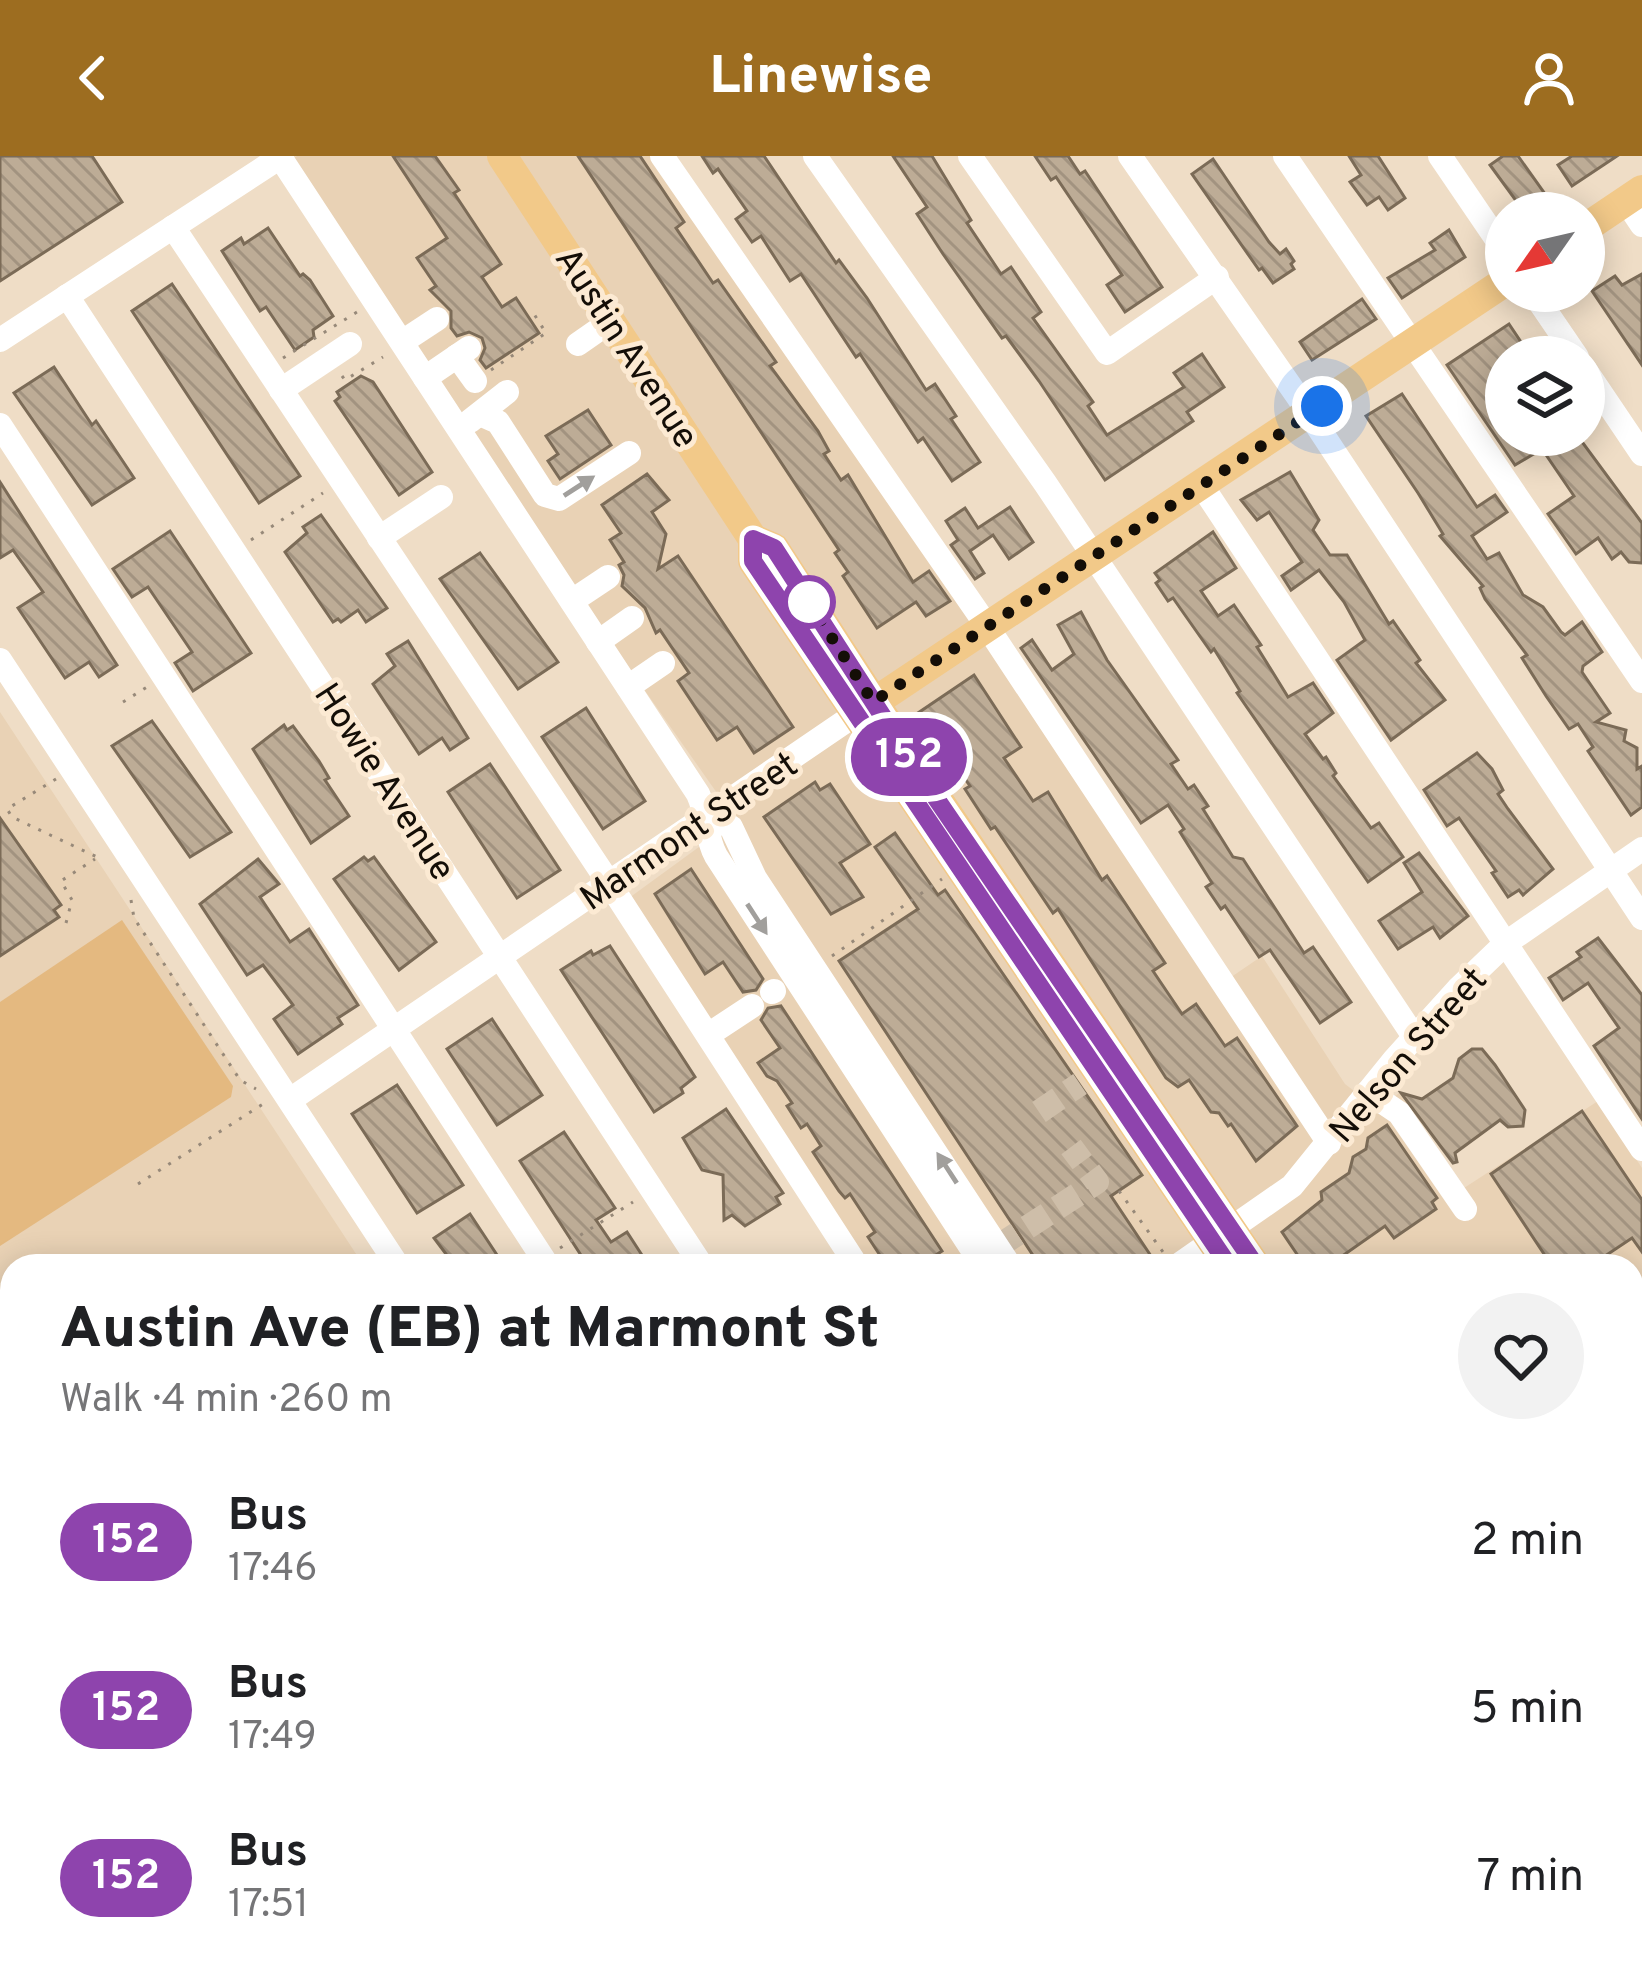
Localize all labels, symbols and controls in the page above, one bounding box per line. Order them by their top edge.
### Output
text: Linewise [710,44,933,113]
icon: back [60,45,126,111]
icon: person [1516,45,1582,111]
north arrow [1485,192,1605,312]
map controls [1485,192,1605,456]
street label: Austin Avenue [543,240,707,458]
button: layers [1485,336,1605,456]
your location [1292,376,1352,436]
one-way arrow [562,475,595,497]
unlabelled marker [784,577,834,627]
street label: Howie Avenue [302,676,464,891]
line badge: 152 [840,718,978,796]
text: 152 [875,730,943,783]
street label: Marmont Street [573,744,808,923]
one-way arrow [745,903,767,936]
street label: Nelson Street [1321,959,1499,1154]
one-way arrow [936,1151,958,1184]
button: heart [1458,1293,1584,1419]
text: Austin Ave (EB) at Marmont St [60,1296,879,1368]
text: Walk · 4 min · 260 m [60,1377,393,1426]
text: Bus [228,1489,308,1546]
text: 2 min [1471,1514,1584,1571]
text: 152 [92,1515,160,1568]
text: 17:46 [228,1546,317,1595]
text: Bus [228,1657,308,1714]
text: 5 min [1471,1682,1584,1739]
text: 152 [92,1683,160,1736]
text: 17:49 [228,1714,317,1763]
text: Bus [228,1825,308,1882]
text: 7 min [1477,1850,1584,1907]
text: 152 [92,1851,160,1904]
text: 17:51 [228,1882,309,1931]

